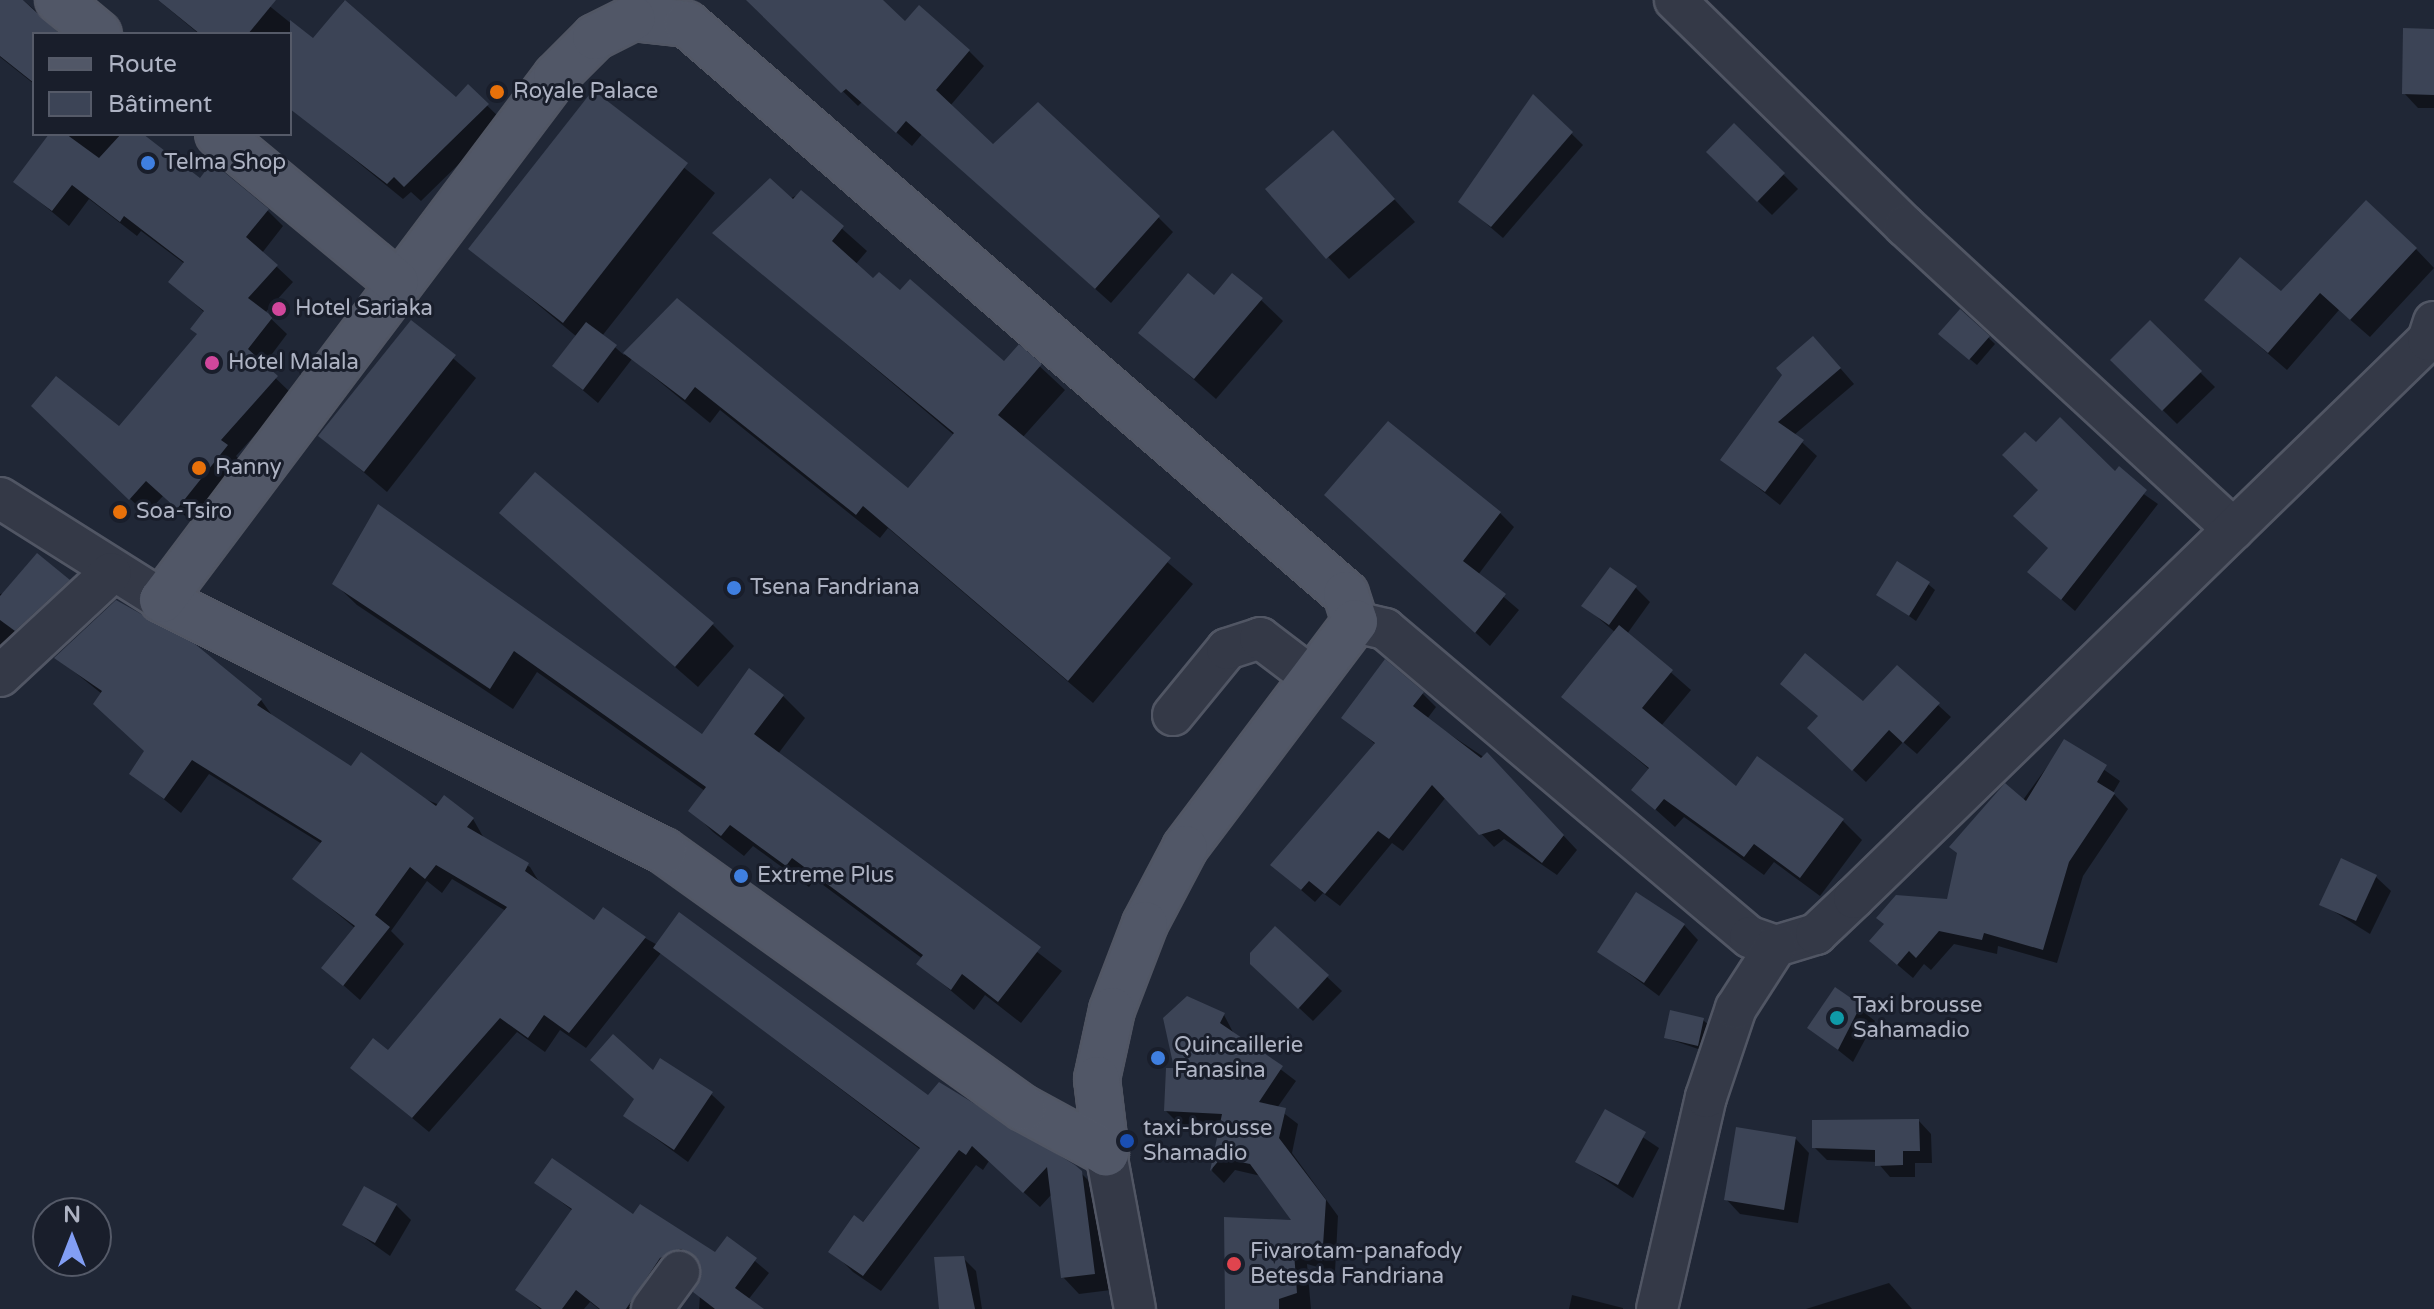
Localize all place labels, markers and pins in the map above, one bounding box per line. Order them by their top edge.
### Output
place label: Royale Palace [513,79,658,105]
marker: Royale Palace [488,83,506,101]
place label: Telma Shop [164,150,286,176]
marker: Telma Shop [139,154,157,172]
place label: Hotel Sariaka [295,296,433,322]
marker: Hotel Sariaka [270,300,288,318]
place label: Hotel Malala [228,350,359,376]
marker: Hotel Malala [203,354,221,372]
place label: Ranny [215,455,281,481]
marker: Ranny [190,459,208,477]
place label: Soa-Tsiro [136,499,232,525]
marker: Soa-Tsiro [111,503,129,521]
place label: Tsena Fandriana [750,575,920,601]
marker: Tsena Fandriana [725,579,743,597]
place label: Extreme Plus [757,863,894,889]
marker: Extreme Plus [732,867,750,885]
place label: Taxi brousse Sahamadio [1853,992,1982,1044]
marker: Taxi brousse Sahamadio [1828,1009,1846,1027]
place label: Quincaillerie Fanasina [1174,1032,1303,1084]
marker: Quincaillerie Fanasina [1149,1049,1167,1067]
place label: taxi-brousse Shamadio [1143,1115,1272,1166]
marker: taxi-brousse Shamadio [1118,1132,1136,1150]
place label: Fivarotam-panafody Betesda Fandriana [1250,1238,1462,1290]
marker: Fivarotam-panafody Betesda Fandriana [1225,1255,1243,1273]

